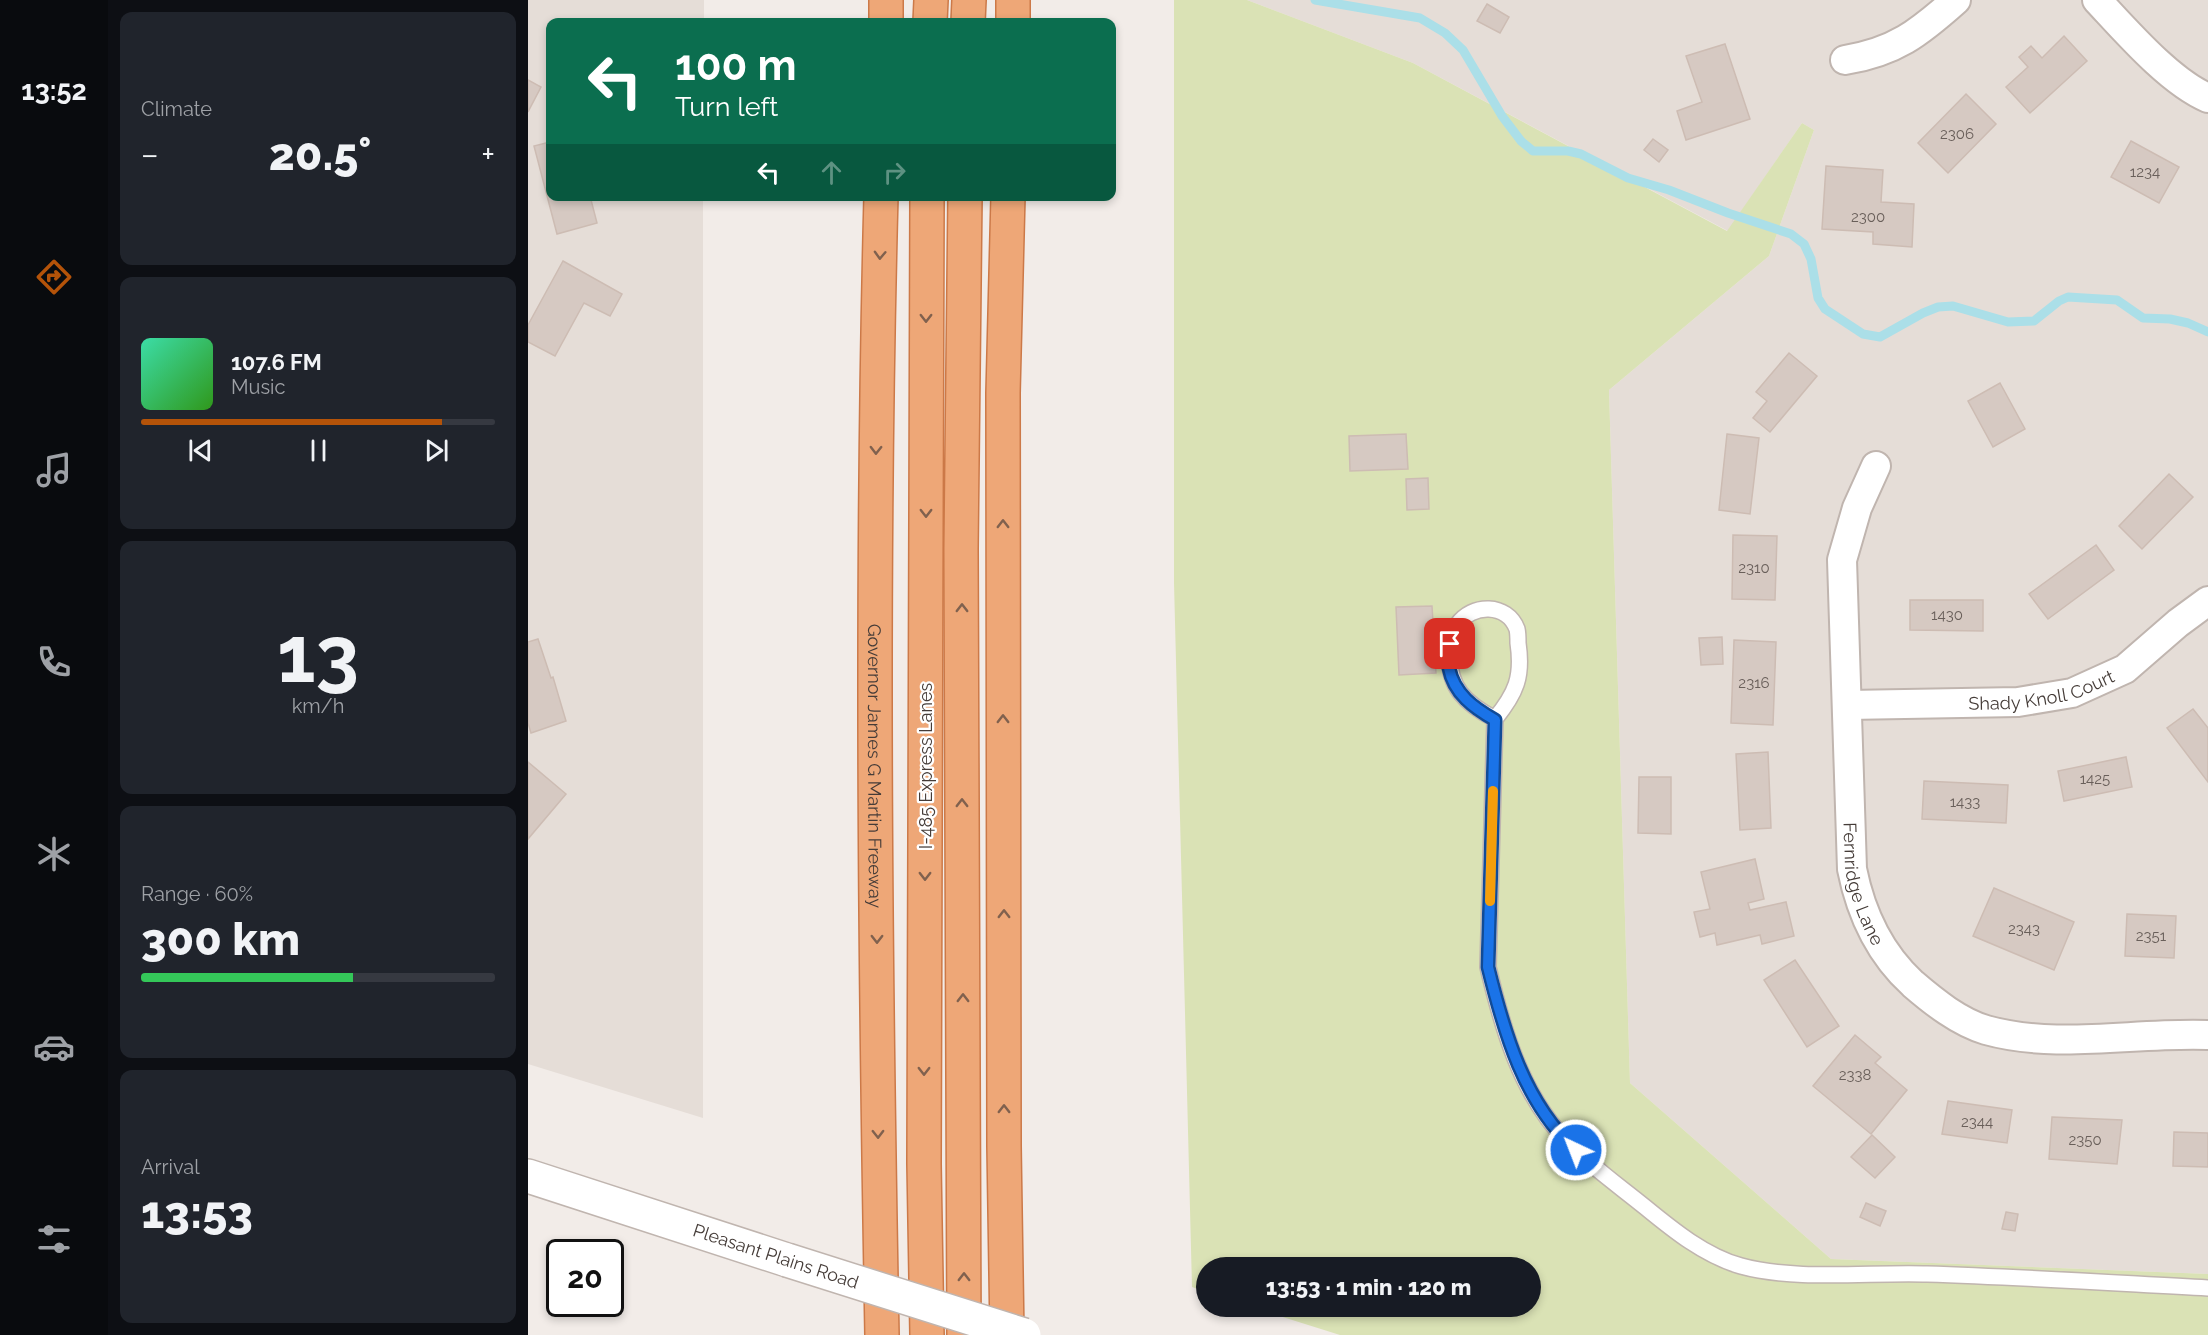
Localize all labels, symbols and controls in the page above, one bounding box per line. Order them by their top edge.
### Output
text: 100 m [675,41,797,90]
icon: left [576,42,654,120]
text: 13:52 [21,75,87,106]
text: Turn left [675,91,778,122]
text: Climate [141,97,212,121]
house number: 2306 [1940,125,1974,143]
text: 20.5° [269,128,371,181]
text: − [141,135,159,174]
text: + [481,135,495,174]
icon: left [752,156,785,189]
icon: ahead [815,156,848,189]
icon: right [878,156,911,189]
house number: 1234 [2130,163,2160,181]
house number: 2300 [1851,208,1885,226]
one-way arrow [873,250,886,259]
icon: directions [33,256,75,298]
one-way arrow [920,313,933,322]
text: 107.6 FM [231,349,322,375]
text: Music [231,375,285,399]
icon: previous [184,434,217,467]
icon: pause [302,434,335,467]
icon: next [420,434,453,467]
one-way arrow [870,445,882,454]
icon: music [33,449,75,491]
one-way arrow [920,508,932,517]
one-way arrow [997,519,1009,528]
house number: 2310 [1738,559,1770,577]
one-way arrow [956,603,968,612]
house number: 1430 [1931,606,1963,624]
text: 13 [277,609,359,700]
pin [1424,618,1475,669]
street label: Governor James G Martin Freeway [864,624,886,908]
icon: arrive [1433,627,1466,660]
icon: phone [33,641,75,683]
street label: Shady Knoll Court [1968,665,2117,713]
house number: 2316 [1738,674,1770,692]
street label: I-485 Express Lanes [915,682,936,849]
text: km/h [292,694,344,718]
one-way arrow [997,714,1009,723]
house number: 1425 [2080,770,2110,788]
house number: 1433 [1950,793,1980,811]
one-way arrow [956,798,968,807]
street label: Fernridge Lane [1840,822,1889,949]
icon: climate [33,833,75,875]
one-way arrow [919,871,931,880]
text: Range · 60% [141,882,253,906]
one-way arrow [998,909,1010,918]
text: 300 km [141,913,300,966]
house number: 2343 [2008,920,2040,938]
house number: 2351 [2136,927,2167,945]
one-way arrow [871,934,883,943]
one-way arrow [957,993,969,1002]
icon: car [33,1026,75,1068]
one-way arrow [918,1066,930,1075]
house number: 2338 [1839,1066,1871,1084]
one-way arrow [998,1104,1010,1113]
house number: 2344 [1961,1113,1993,1131]
position arrow [1544,1118,1608,1182]
one-way arrow [872,1129,884,1138]
house number: 2350 [2068,1131,2102,1149]
text: Arrival [141,1155,200,1179]
text: 13:53 [141,1186,253,1239]
icon: filters [33,1218,75,1260]
street label: Pleasant Plains Road [691,1219,861,1293]
speed limit sign: 20 [546,1239,624,1317]
one-way arrow [958,1272,970,1281]
text: 13:53 · 1 min · 120 m [1266,1274,1471,1300]

